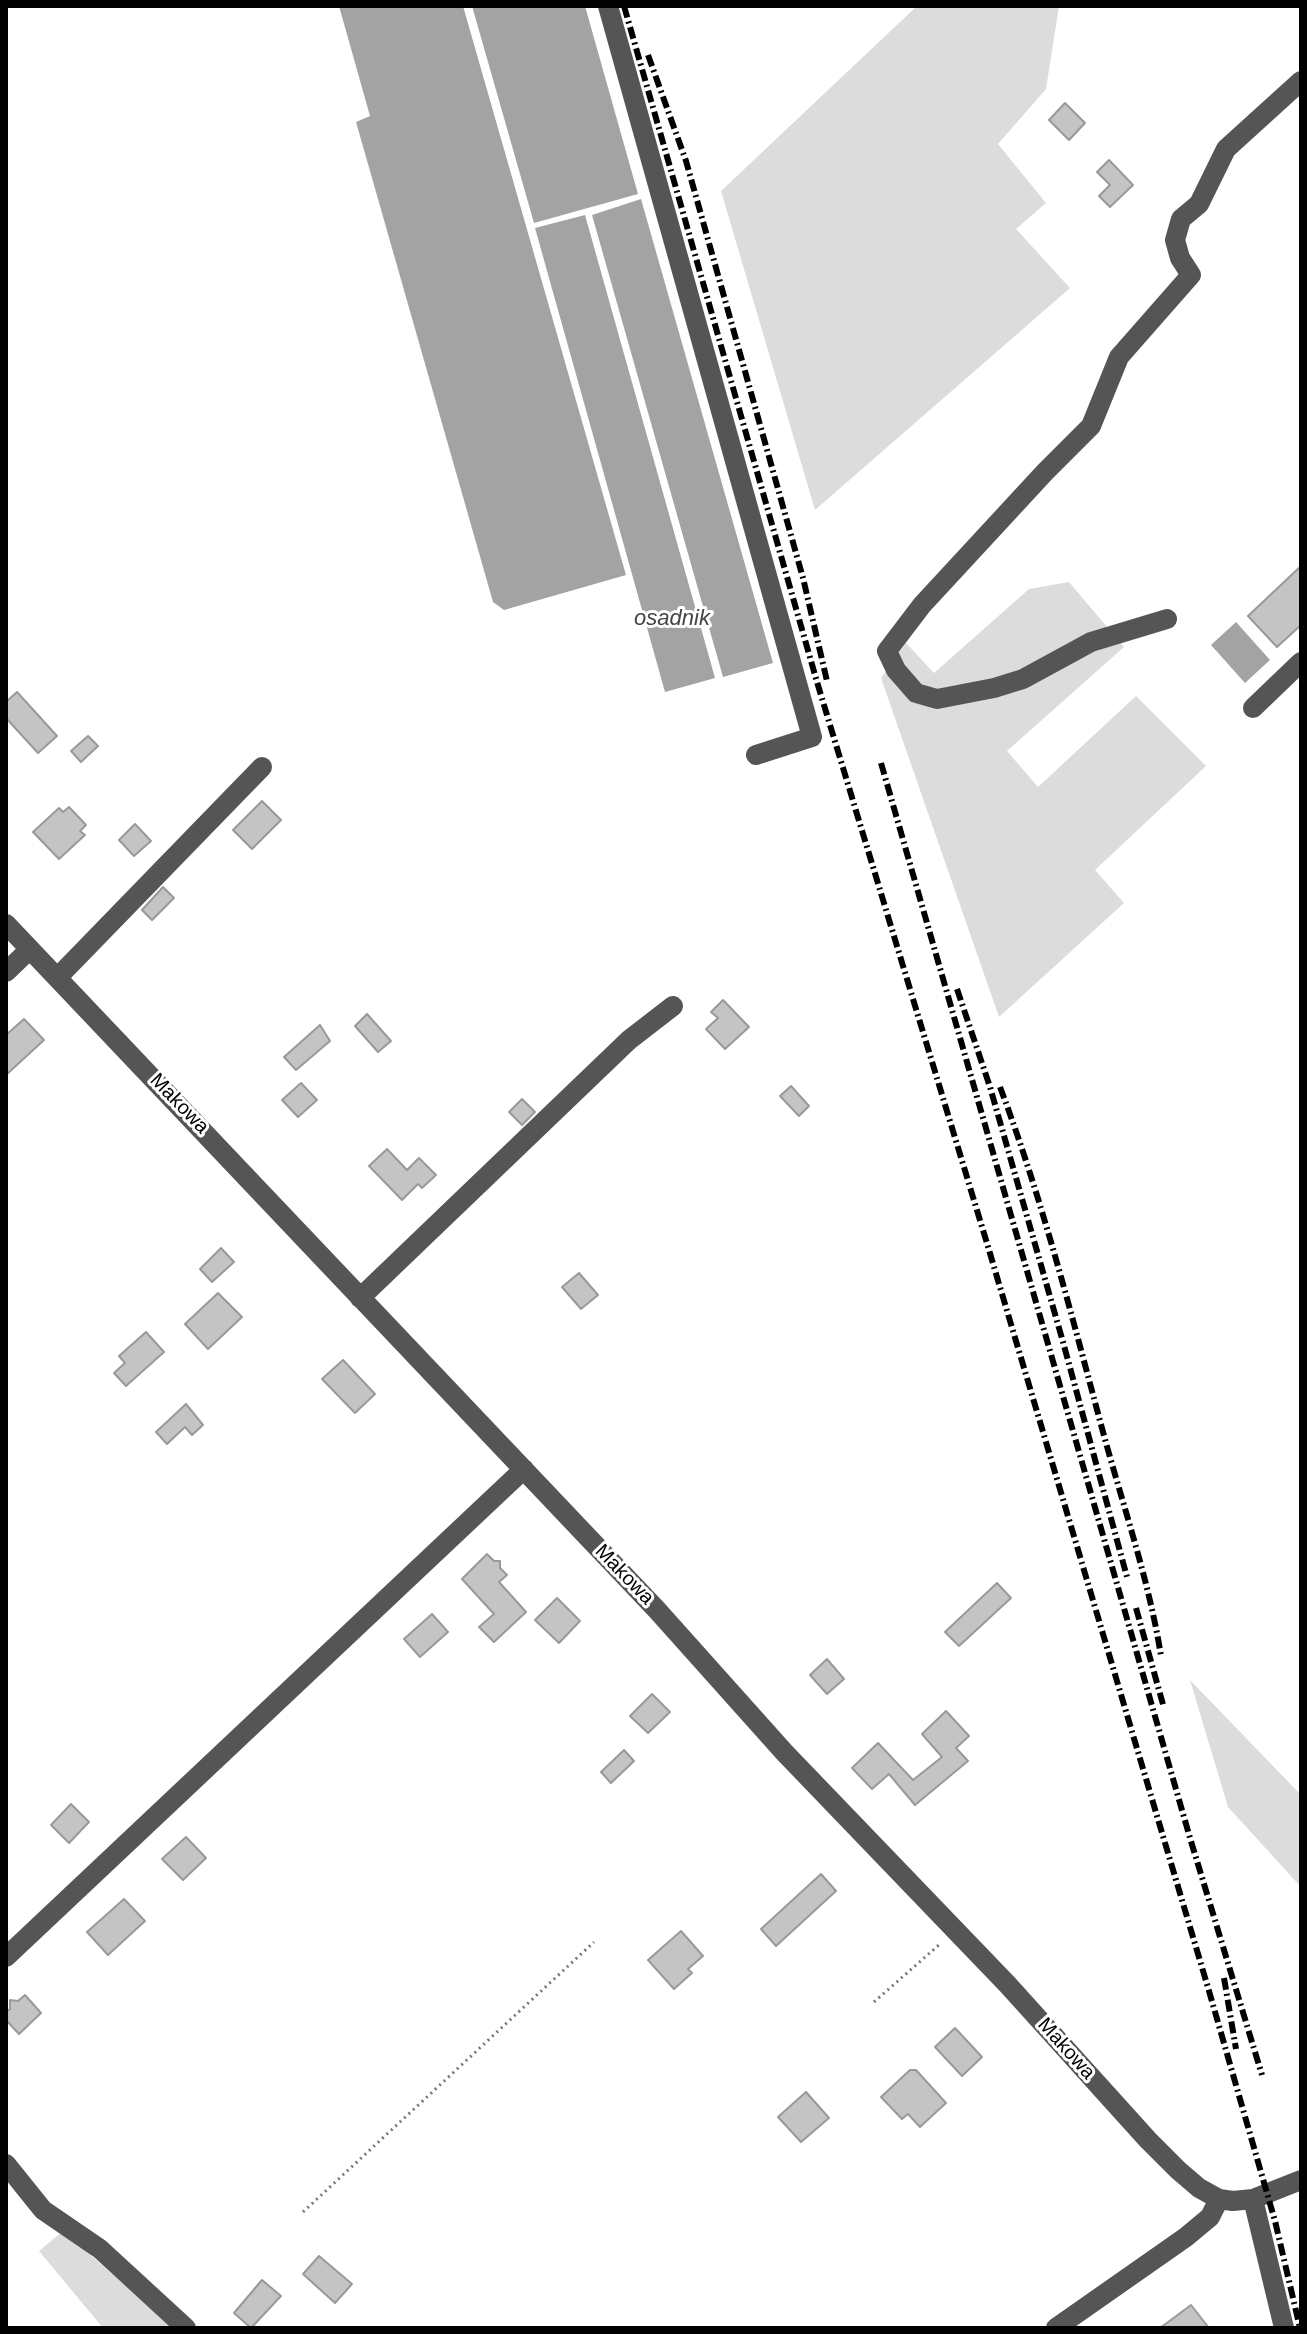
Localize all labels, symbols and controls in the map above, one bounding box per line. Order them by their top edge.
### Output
water label: osadnik [634,606,710,632]
street label: Makowa [145,1069,213,1139]
street label: Makowa [590,1540,658,1610]
street label: Makowa [1032,2013,1100,2085]

